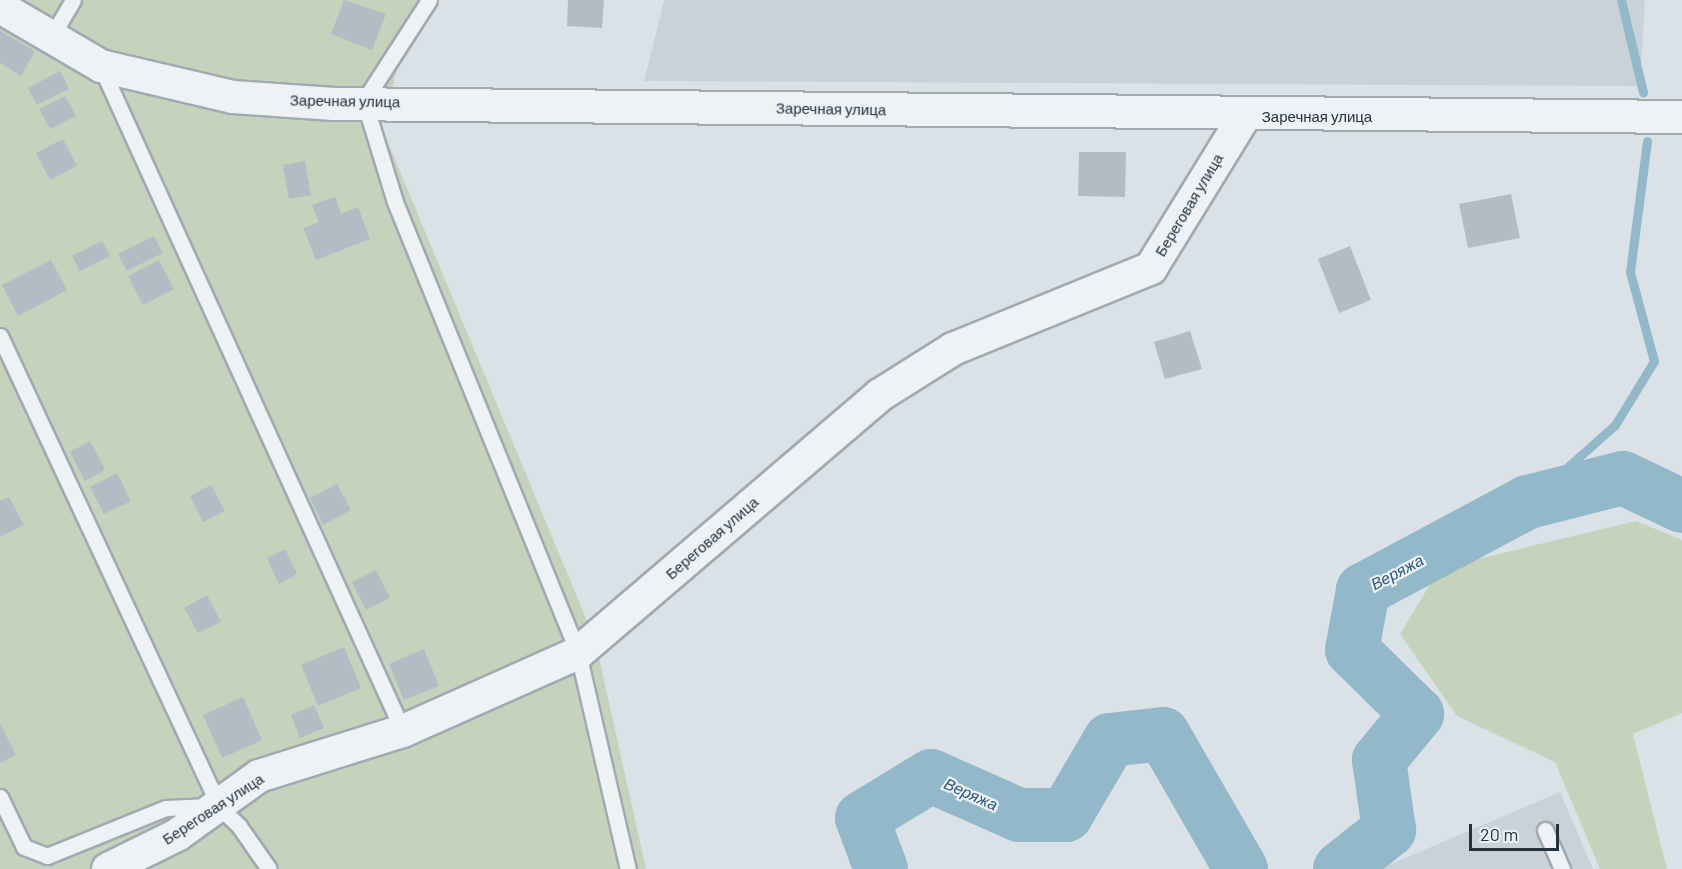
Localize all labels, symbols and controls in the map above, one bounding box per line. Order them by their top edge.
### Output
street label: Заречная улица [290,91,400,111]
street label: Заречная улица [776,99,886,119]
street label: Заречная улица [1262,108,1372,126]
street label: Береговая улица [1151,150,1227,260]
street label: Береговая улица [662,493,762,583]
water label: Веряжа [1367,550,1427,594]
street label: Береговая улица [159,770,267,848]
water label: Веряжа [941,774,1001,814]
scale bar [1472,812,1562,850]
text: 20 m [1480,823,1518,845]

